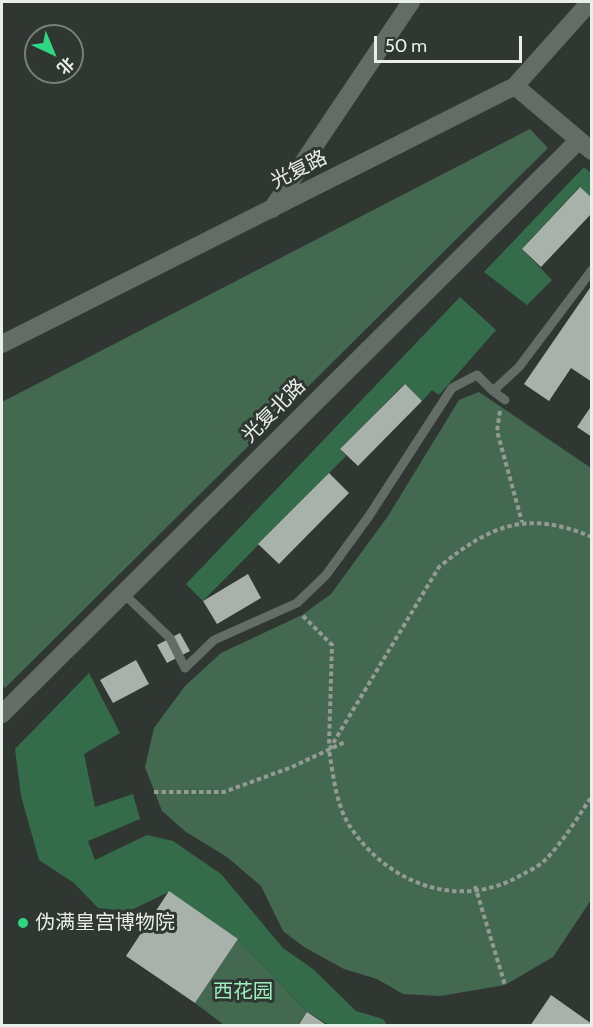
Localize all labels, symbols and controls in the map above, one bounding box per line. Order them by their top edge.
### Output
north arrow [24,24,84,84]
scale bar [377,24,526,62]
text: 50 m [385,35,427,57]
text: 北 [53,53,78,78]
street label: 光复路 [267,146,331,194]
street label: 光复北路 [237,374,311,448]
place label: 伪满皇宫博物院 [35,911,175,935]
marker: 伪满皇宫博物院 [16,916,30,930]
park label: 西花园 [213,980,273,1004]

